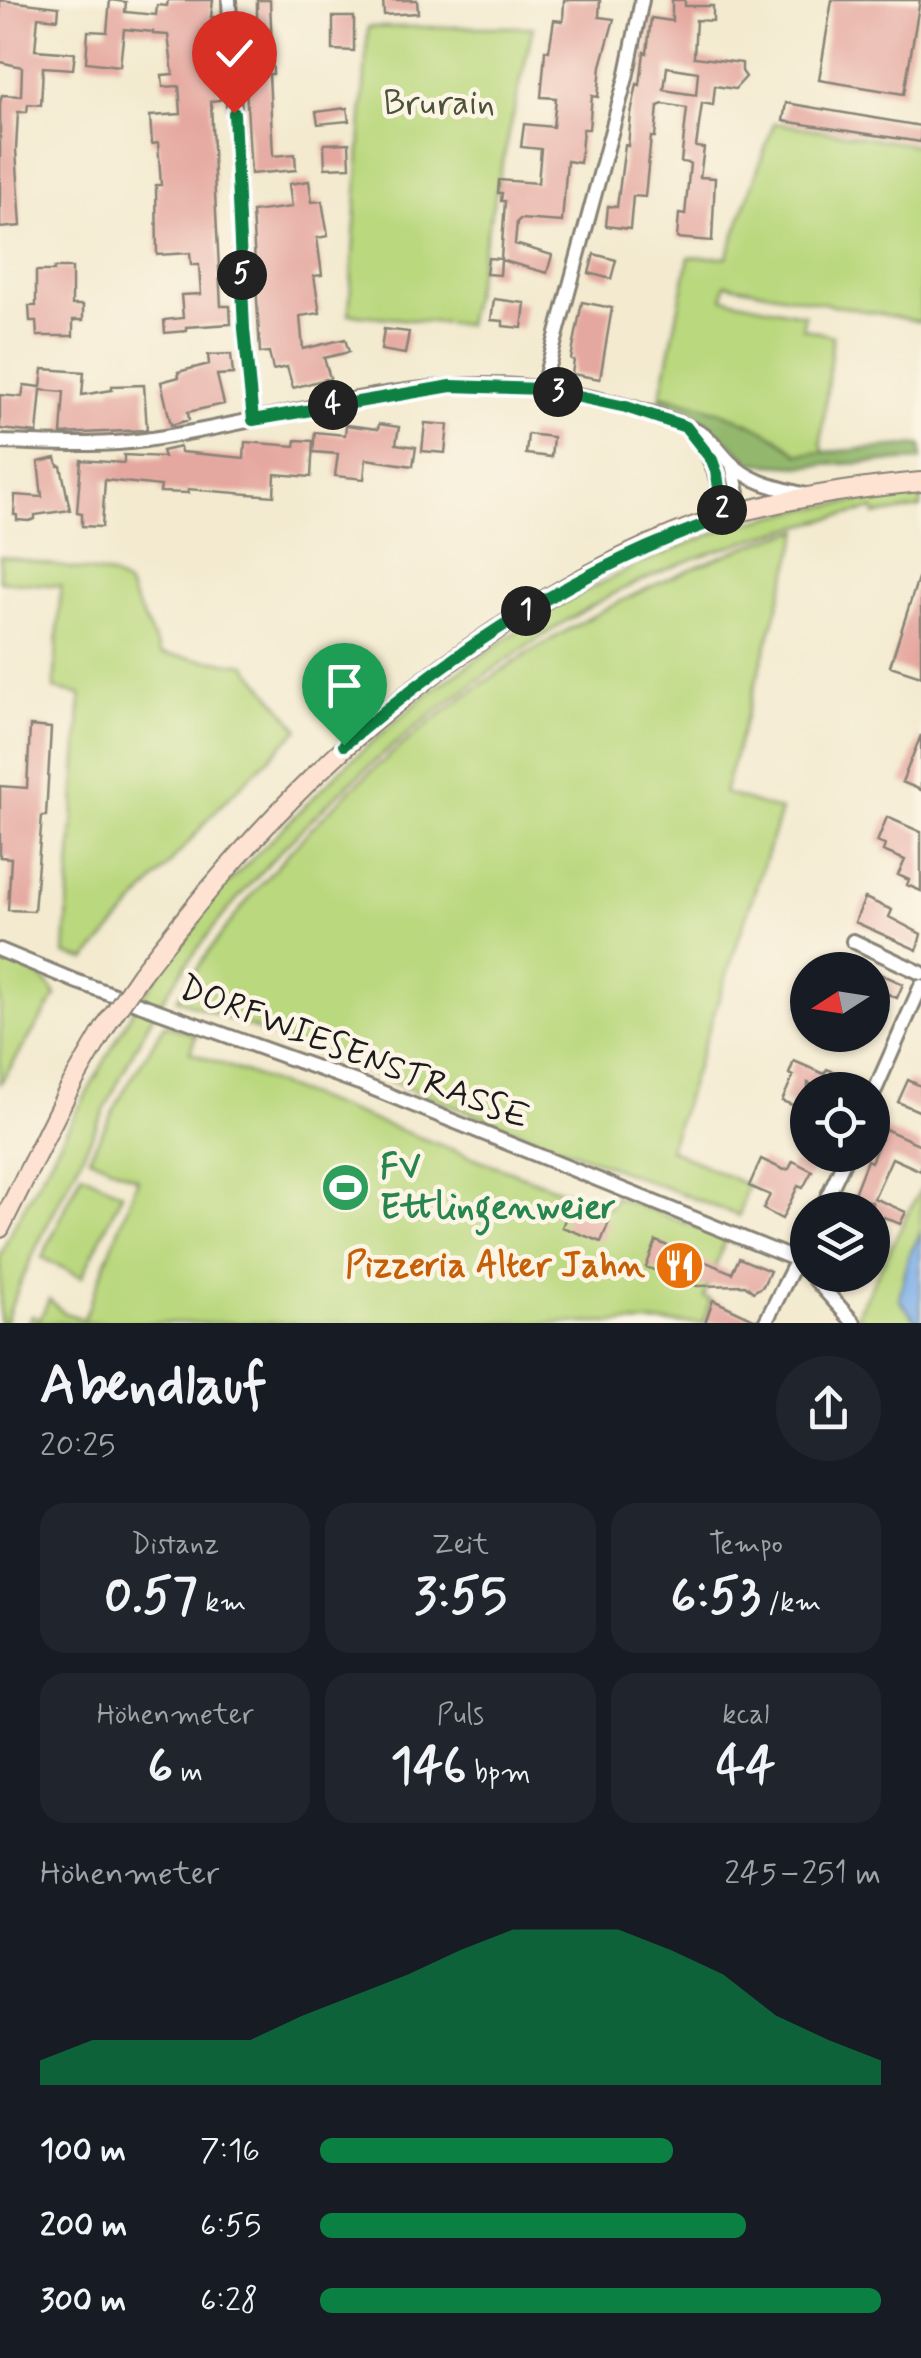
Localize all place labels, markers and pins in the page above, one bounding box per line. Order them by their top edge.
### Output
pin [192,11,277,114]
pin: 5 [217,250,267,300]
pin: 3 [533,367,583,417]
pin: 4 [308,380,358,430]
pin: 2 [697,485,747,535]
pin: 1 [501,586,551,636]
pin [302,643,387,746]
place label: FV Ettlingenweier [380,1145,616,1236]
sports icon: FV Ettlingenweier [319,1162,371,1214]
restaurant icon: Pizzeria Alter Jahn [654,1240,706,1292]
place label: Pizzeria Alter Jahn [345,1243,646,1289]

